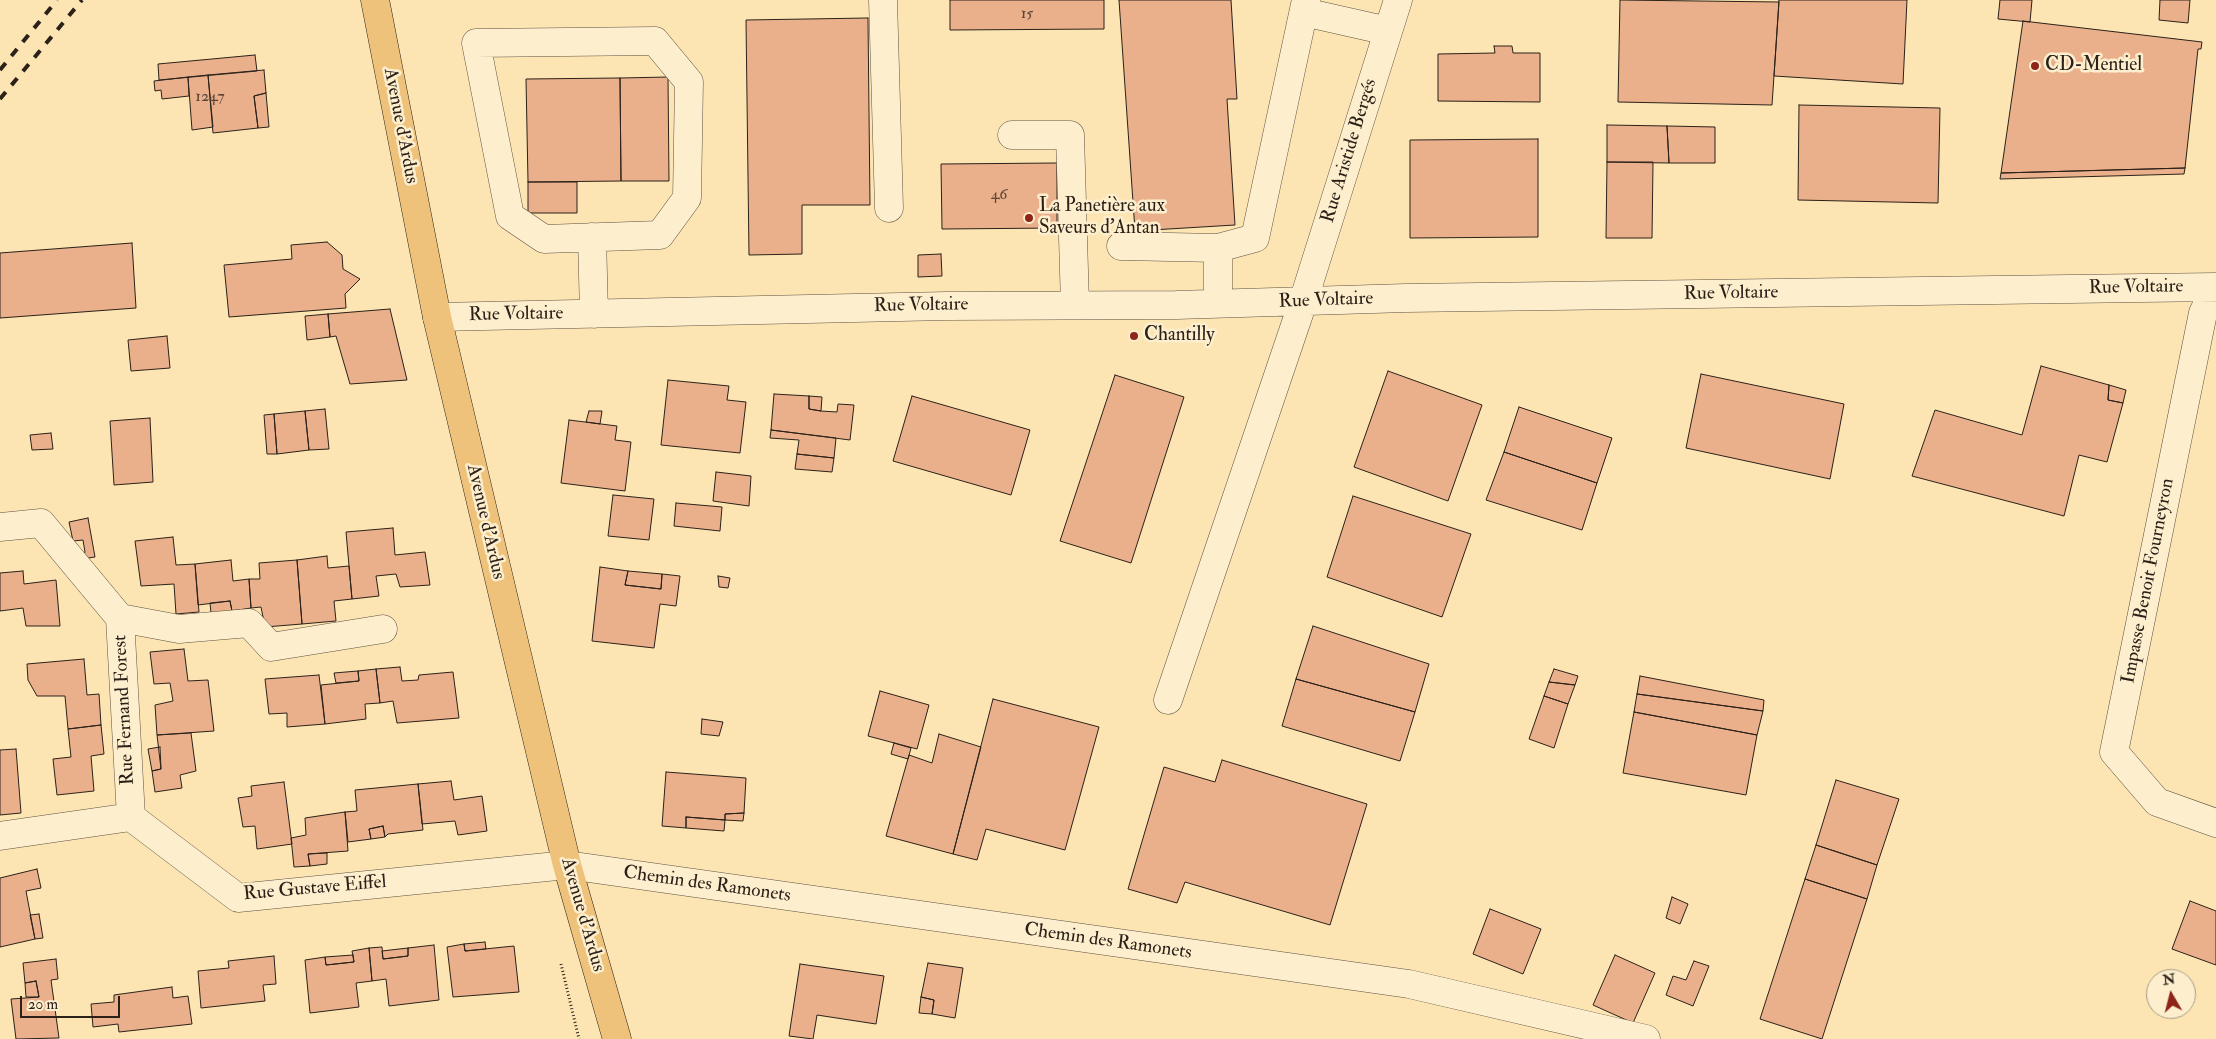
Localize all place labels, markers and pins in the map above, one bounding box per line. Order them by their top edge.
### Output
place label: CD-Mentiel [2045,55,2142,77]
marker: CD-Mentiel [2029,60,2041,72]
place label: La Panetière aux Saveurs d'Antan [1039,196,1165,240]
marker: La Panetière aux Saveurs d'Antan [1023,212,1035,224]
place label: Chantilly [1144,325,1215,347]
marker: Chantilly [1128,330,1140,342]

